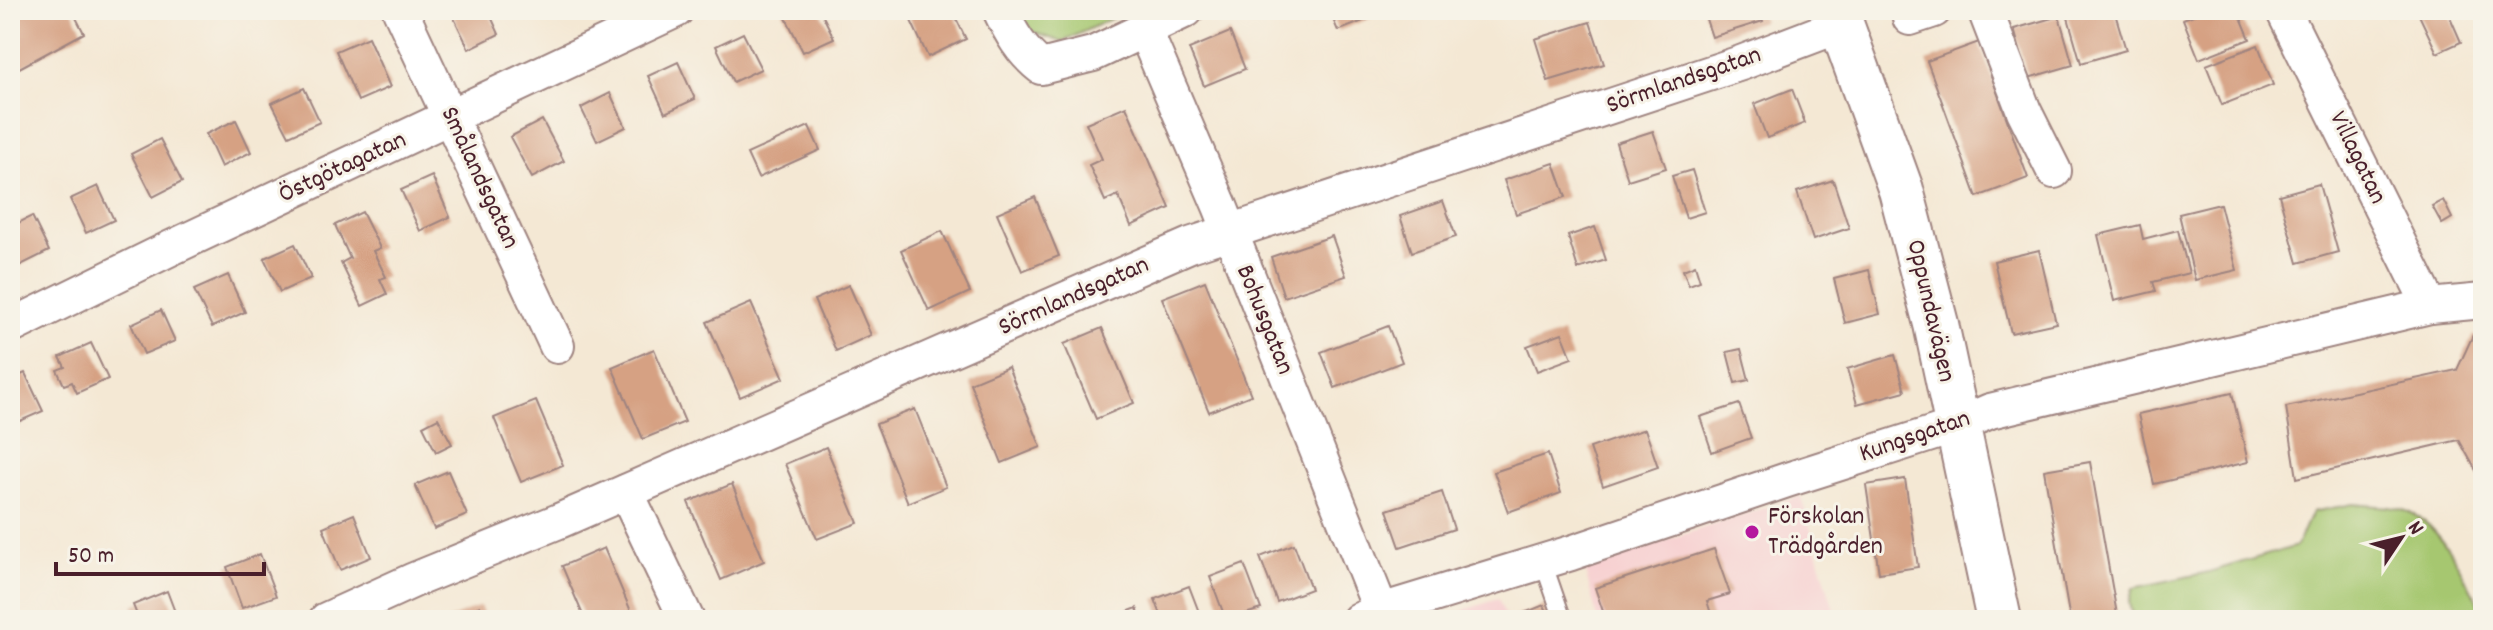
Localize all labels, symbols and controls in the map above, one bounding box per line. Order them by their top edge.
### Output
street label: Sörmlandsgatan [1602,37,1766,125]
street label: Smålandsgatan [430,101,528,255]
street label: Villagatan [2319,105,2395,211]
street label: Östgötagatan [273,122,413,214]
street label: Oppundavägen [1896,236,1964,386]
street label: Sörmlandsgatan [993,247,1155,347]
street label: Bohusgatan [1225,260,1303,380]
street label: Kungsgatan [1855,401,1975,473]
north arrow [2361,498,2441,578]
place label: Förskolan Trädgården [1768,499,1883,566]
text: N [2399,515,2430,542]
marker: Förskolan Trädgården [1743,523,1761,541]
scale bar [56,526,264,576]
text: 50 m [68,540,114,574]

